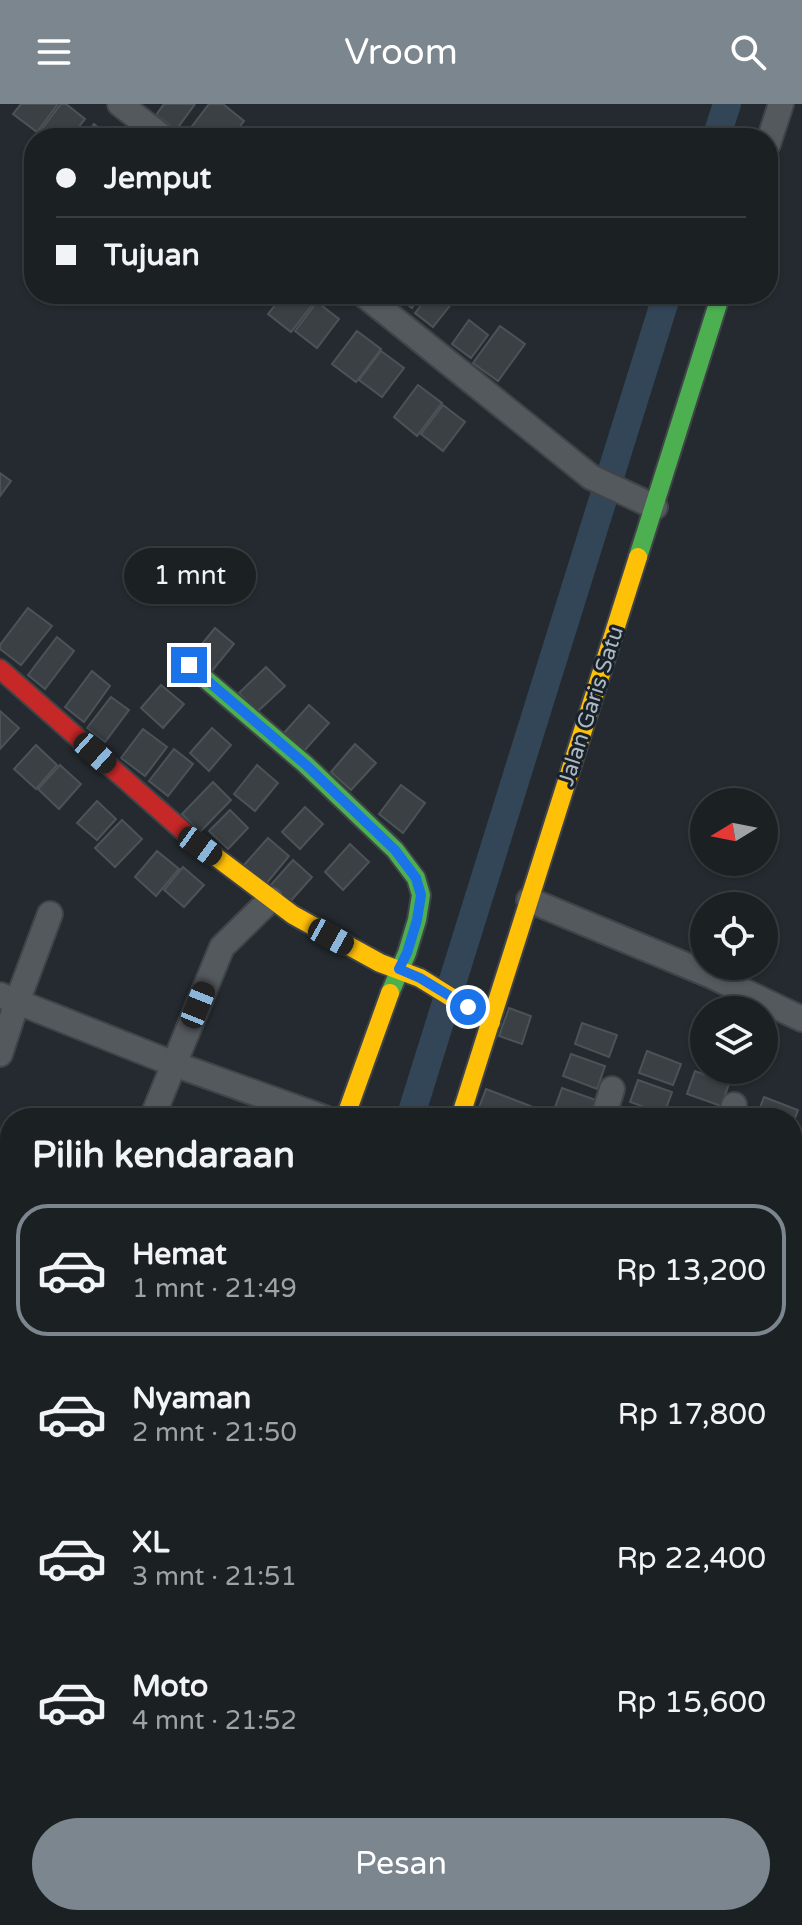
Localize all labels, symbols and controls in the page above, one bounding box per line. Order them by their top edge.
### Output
icon: menu [32,30,76,74]
icon: search [726,30,770,74]
text: Vroom [344,31,458,74]
text: Jemput [104,160,211,197]
text: Tujuan [104,237,200,274]
callout: 1 mnt [123,549,255,605]
text: 1 mnt [154,560,226,591]
street label: Jalan Garis Satu [553,623,629,789]
route end [171,647,207,683]
car [69,728,121,778]
north arrow [690,788,778,876]
map controls [690,788,778,1084]
car [174,822,226,870]
button: locate [690,892,778,980]
car [304,915,358,959]
car [178,978,218,1032]
route start [450,989,486,1025]
button: layers [690,996,778,1084]
text: Pilih kendaraan [32,1134,295,1177]
icon: car [36,1234,108,1306]
text: Hemat [132,1236,227,1273]
text: Rp 13,200 [616,1252,766,1289]
text: 1 mnt · 21:49 [132,1273,297,1304]
icon: car [36,1378,108,1450]
text: Nyaman [132,1380,251,1417]
text: Rp 17,800 [618,1396,766,1433]
text: 2 mnt · 21:50 [132,1417,297,1448]
icon: car [36,1522,108,1594]
text: XL [132,1524,169,1561]
text: Rp 22,400 [617,1540,766,1577]
text: 3 mnt · 21:51 [132,1561,297,1592]
icon: car [36,1666,108,1738]
text: Moto [132,1668,208,1705]
text: Rp 15,600 [616,1684,766,1721]
text: 4 mnt · 21:52 [132,1705,297,1736]
button: Pesan [32,1818,770,1910]

